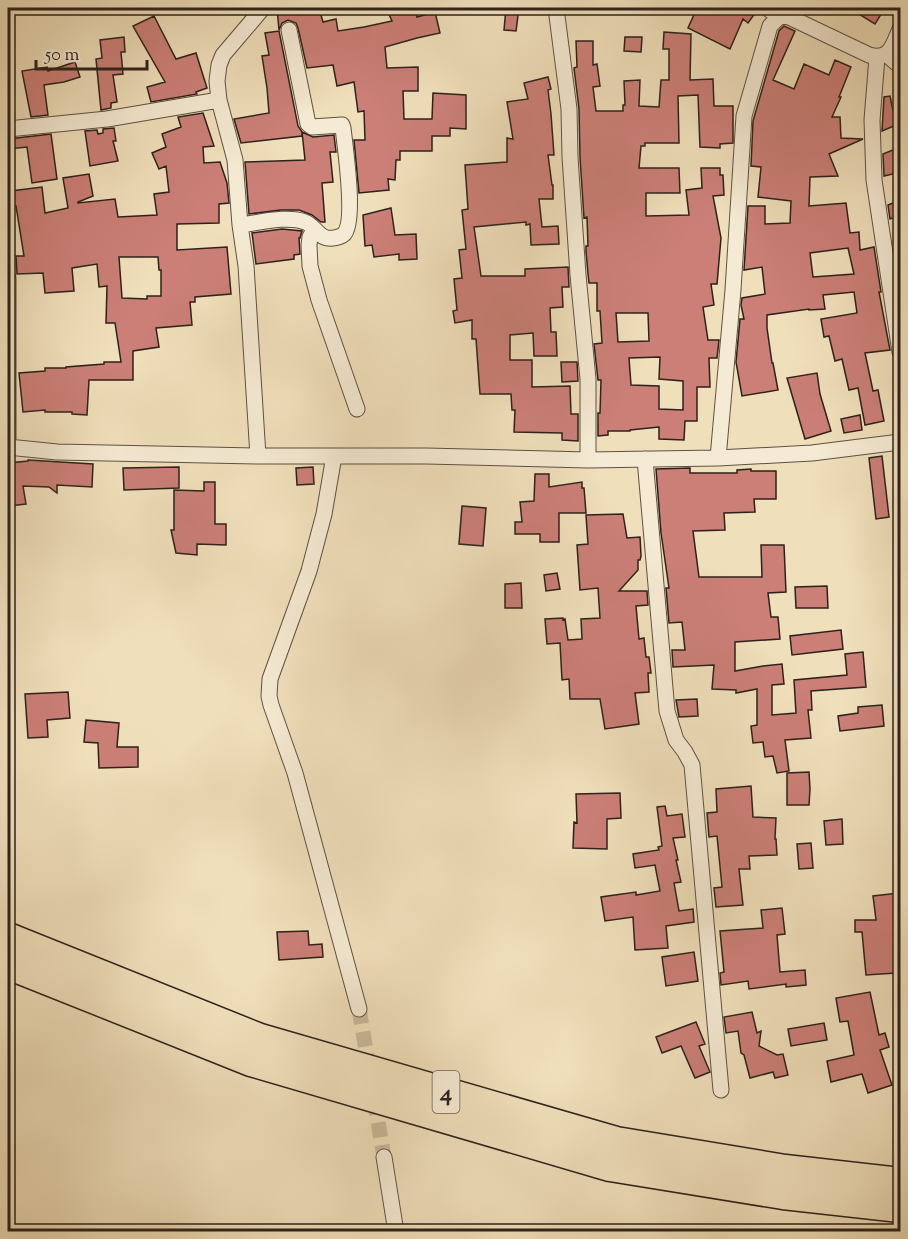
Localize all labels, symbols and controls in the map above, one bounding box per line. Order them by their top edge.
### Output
scale bar [36,33,147,71]
text: 50 m [44,43,80,69]
road number: 4 [432,1071,460,1113]

